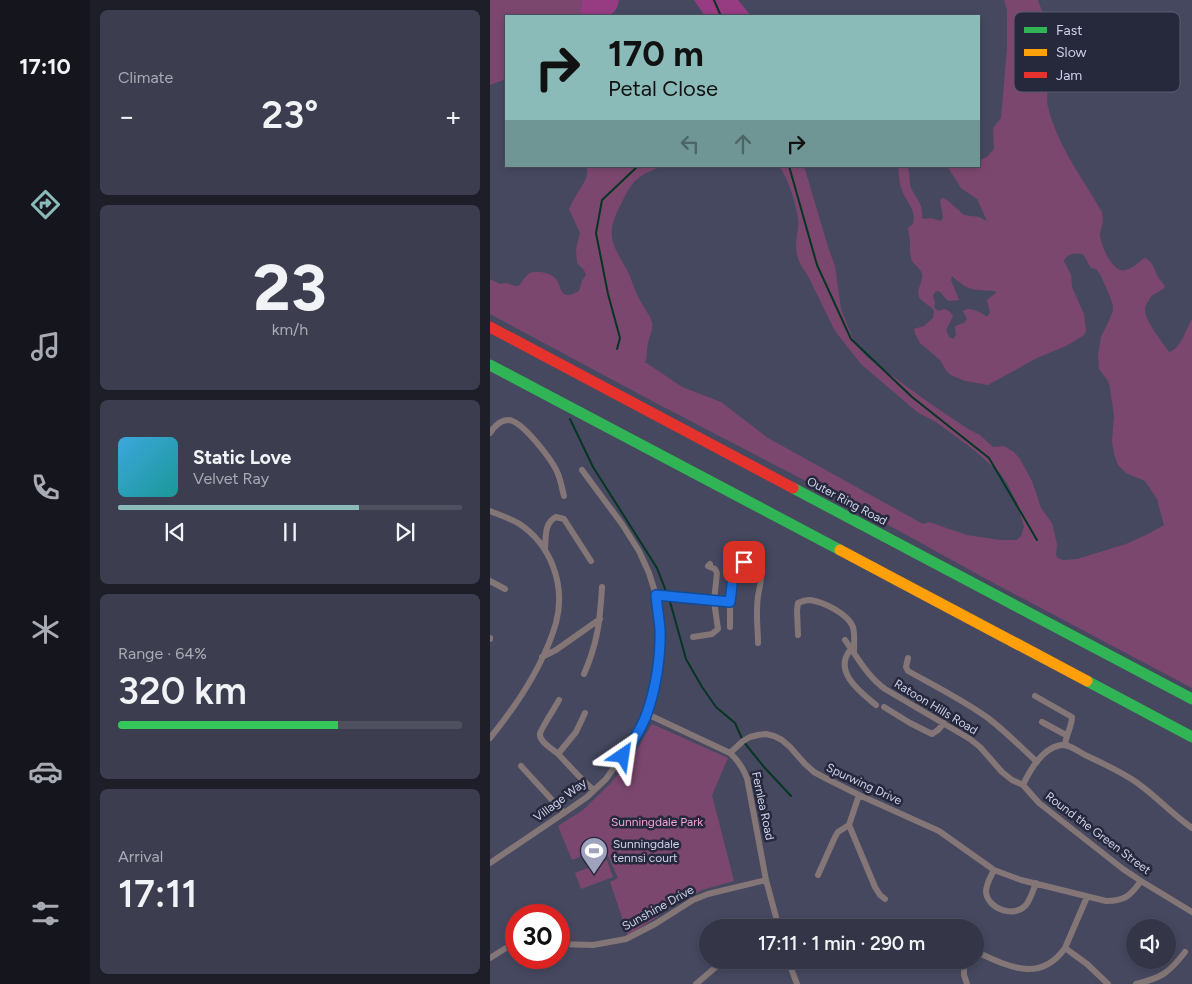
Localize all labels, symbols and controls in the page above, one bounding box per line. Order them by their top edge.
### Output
legend [1014,12,1180,92]
text: Fast [1056,22,1082,39]
text: 170 m [608,33,704,75]
icon: right [525,35,590,100]
text: Slow [1056,44,1087,61]
text: 17:10 [19,53,71,80]
text: Jam [1056,67,1082,84]
text: Climate [118,68,173,87]
text: Petal Close [608,75,718,102]
text: 23° [262,92,318,138]
text: − [118,99,135,133]
text: + [445,99,462,133]
icon: left [676,130,704,158]
icon: ahead [729,130,757,158]
icon: right [782,130,810,158]
icon: directions [28,187,63,222]
text: 23 [253,248,327,326]
text: km/h [272,320,308,339]
icon: music [28,329,63,364]
text: Static Love [193,446,291,469]
text: Velvet Ray [193,469,269,488]
icon: phone [28,470,63,505]
street label: Outer Ring Road [805,474,889,528]
icon: previous [161,518,189,546]
icon: pause [276,518,304,546]
icon: next [391,518,419,546]
pin [723,541,765,583]
icon: arrive [730,548,758,576]
icon: climate [28,612,63,647]
text: Range · 64% [118,644,207,663]
text: 320 km [118,668,247,714]
street label: Ratoon Hills Road [892,677,980,737]
position arrow [596,729,648,781]
icon: car [28,754,63,789]
street label: Spurwing Drive [824,760,904,808]
street label: Fernlea Road [749,770,777,842]
street label: Village Way [531,775,590,824]
street label: Round the Green Street [1043,789,1154,877]
park label: Sunningdale Park [611,815,703,829]
sports icon: Sunningdale tennsi court [579,836,609,875]
place label: Sunningdale tennsi court [613,837,680,865]
text: Arrival [118,847,163,866]
text: 17:11 [118,871,197,917]
street label: Sunshine Drive [620,882,697,933]
icon: filters [28,896,63,931]
speed limit sign: 30 [505,904,570,969]
map controls [1126,919,1176,969]
button: sound [1126,919,1176,969]
text: 17:11 · 1 min · 290 m [758,932,925,955]

